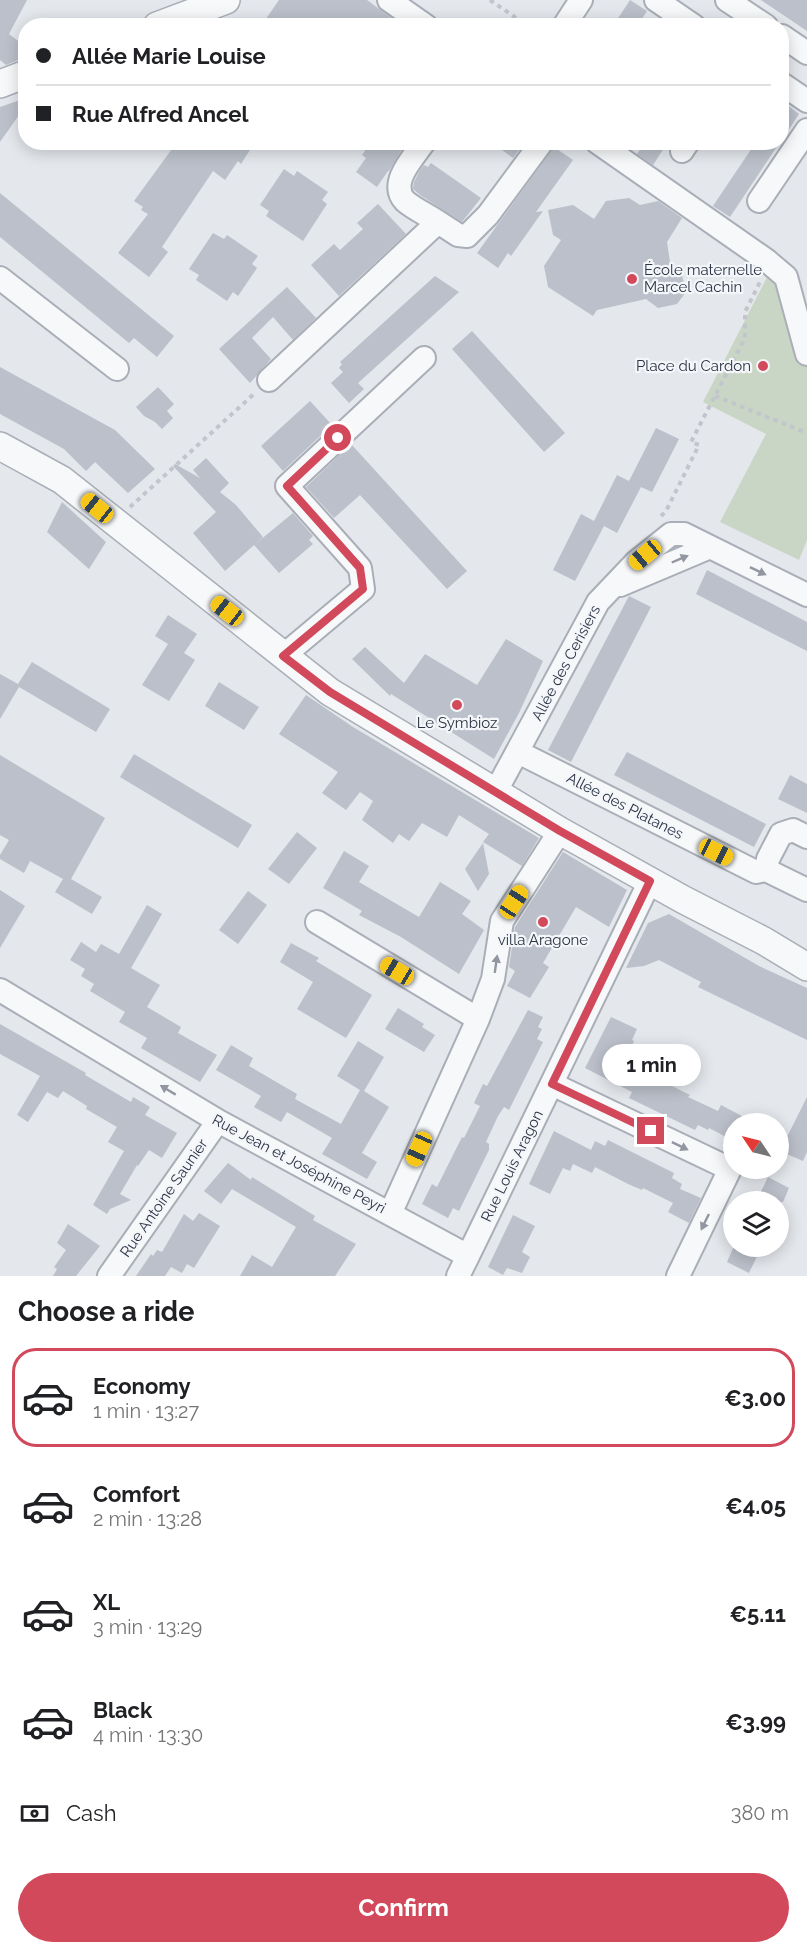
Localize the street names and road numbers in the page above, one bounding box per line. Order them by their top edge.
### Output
street label: Allée des Cerisiers [528,602,604,724]
street label: Allée des Platanes [564,769,686,843]
street label: Rue Louis Aragon [477,1107,547,1225]
street label: Rue Jean et Joséphine Peyri [209,1111,389,1217]
street label: Rue Antoine Saunier [116,1135,212,1261]

